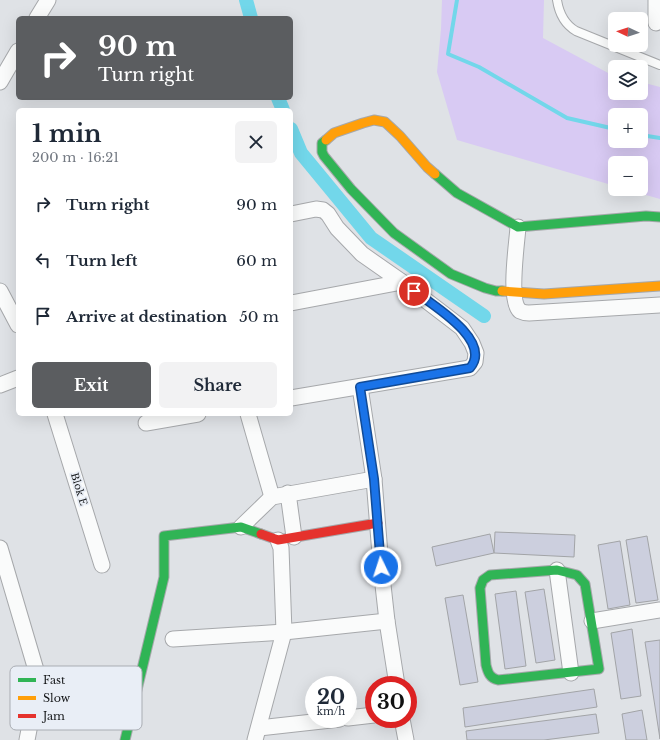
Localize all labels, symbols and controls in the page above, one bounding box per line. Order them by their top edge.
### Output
north arrow [608,12,648,52]
map controls [608,12,648,196]
text: 90 m [98,29,176,64]
icon: right [32,32,84,84]
button: layers [608,60,648,100]
text: Turn right [98,64,194,86]
button: + [608,108,648,148]
text: 1 min [32,119,102,148]
button: close [235,121,277,163]
text: 200 m · 16:21 [32,149,119,166]
button: − [608,156,648,196]
icon: right [32,193,54,215]
text: Turn right [66,195,149,214]
text: 90 m [236,195,277,214]
icon: left [32,249,54,271]
text: Turn left [66,251,137,270]
text: 60 m [236,251,277,270]
pin [397,274,431,308]
icon: arrive [403,280,425,302]
icon: arrive [32,305,54,327]
text: Arrive at destination [66,307,227,326]
text: 50 m [239,307,279,326]
button: Exit [32,362,151,408]
button: Share [159,362,277,408]
street label: Blok E [68,471,90,507]
position arrow [360,546,402,588]
legend [10,666,142,730]
text: Fast [43,673,66,687]
speed limit sign: 30 [365,676,417,728]
text: 20 [317,685,345,709]
text: Slow [43,691,71,705]
text: km/h [317,705,345,718]
text: Jam [41,709,65,723]

